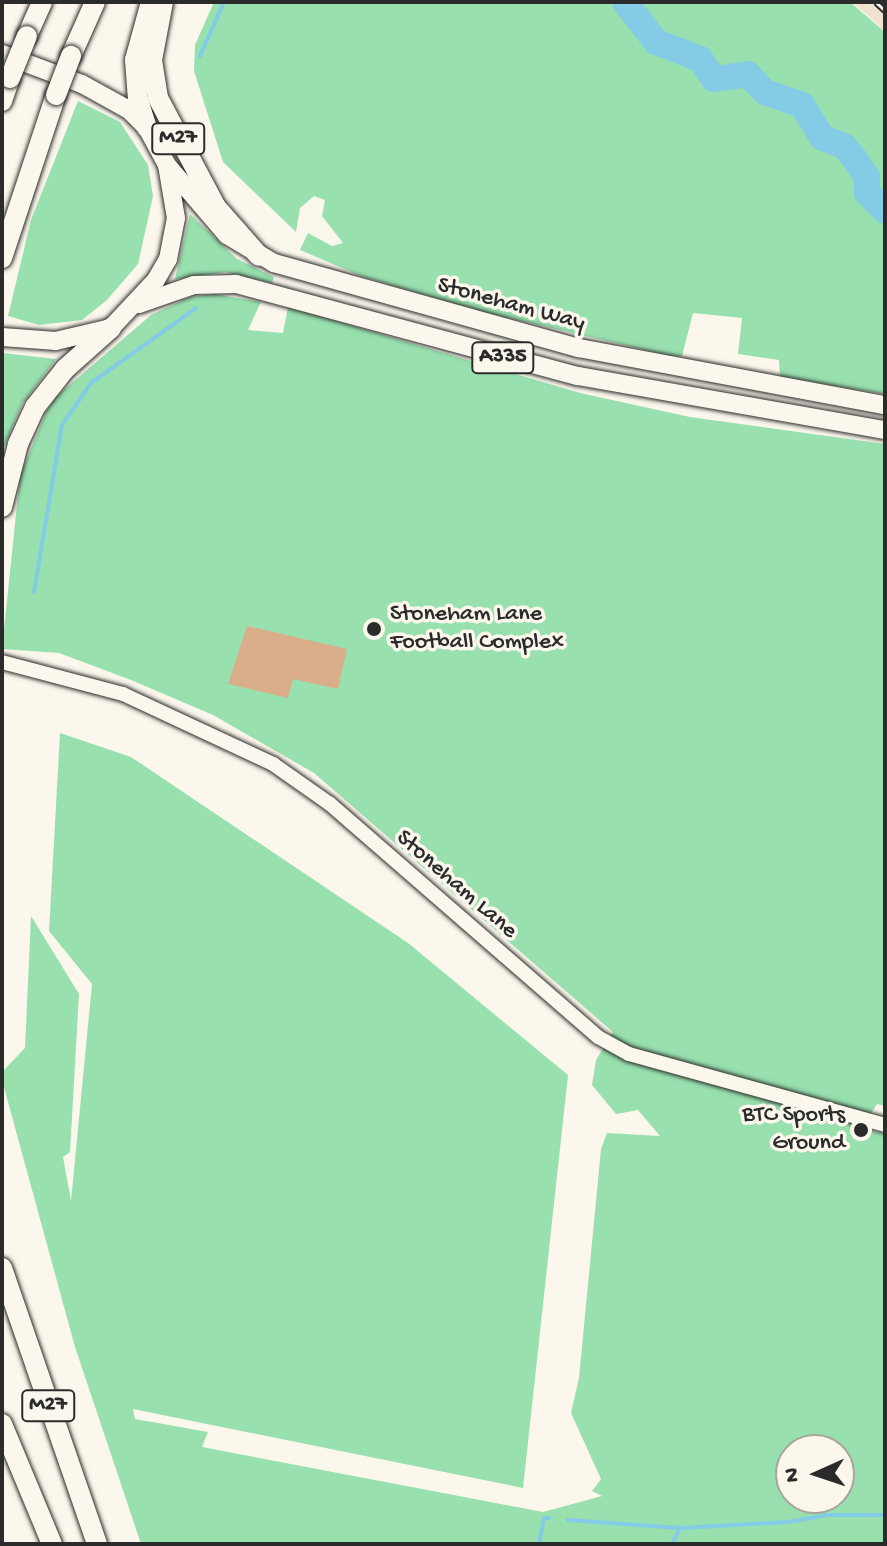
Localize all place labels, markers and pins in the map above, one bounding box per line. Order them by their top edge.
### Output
place label: Stoneham Lane Football Complex [390,601,564,657]
marker: Stoneham Lane Football Complex [365,620,383,638]
place label: BTC Sports Ground [742,1102,845,1158]
marker: BTC Sports Ground [852,1121,870,1139]

